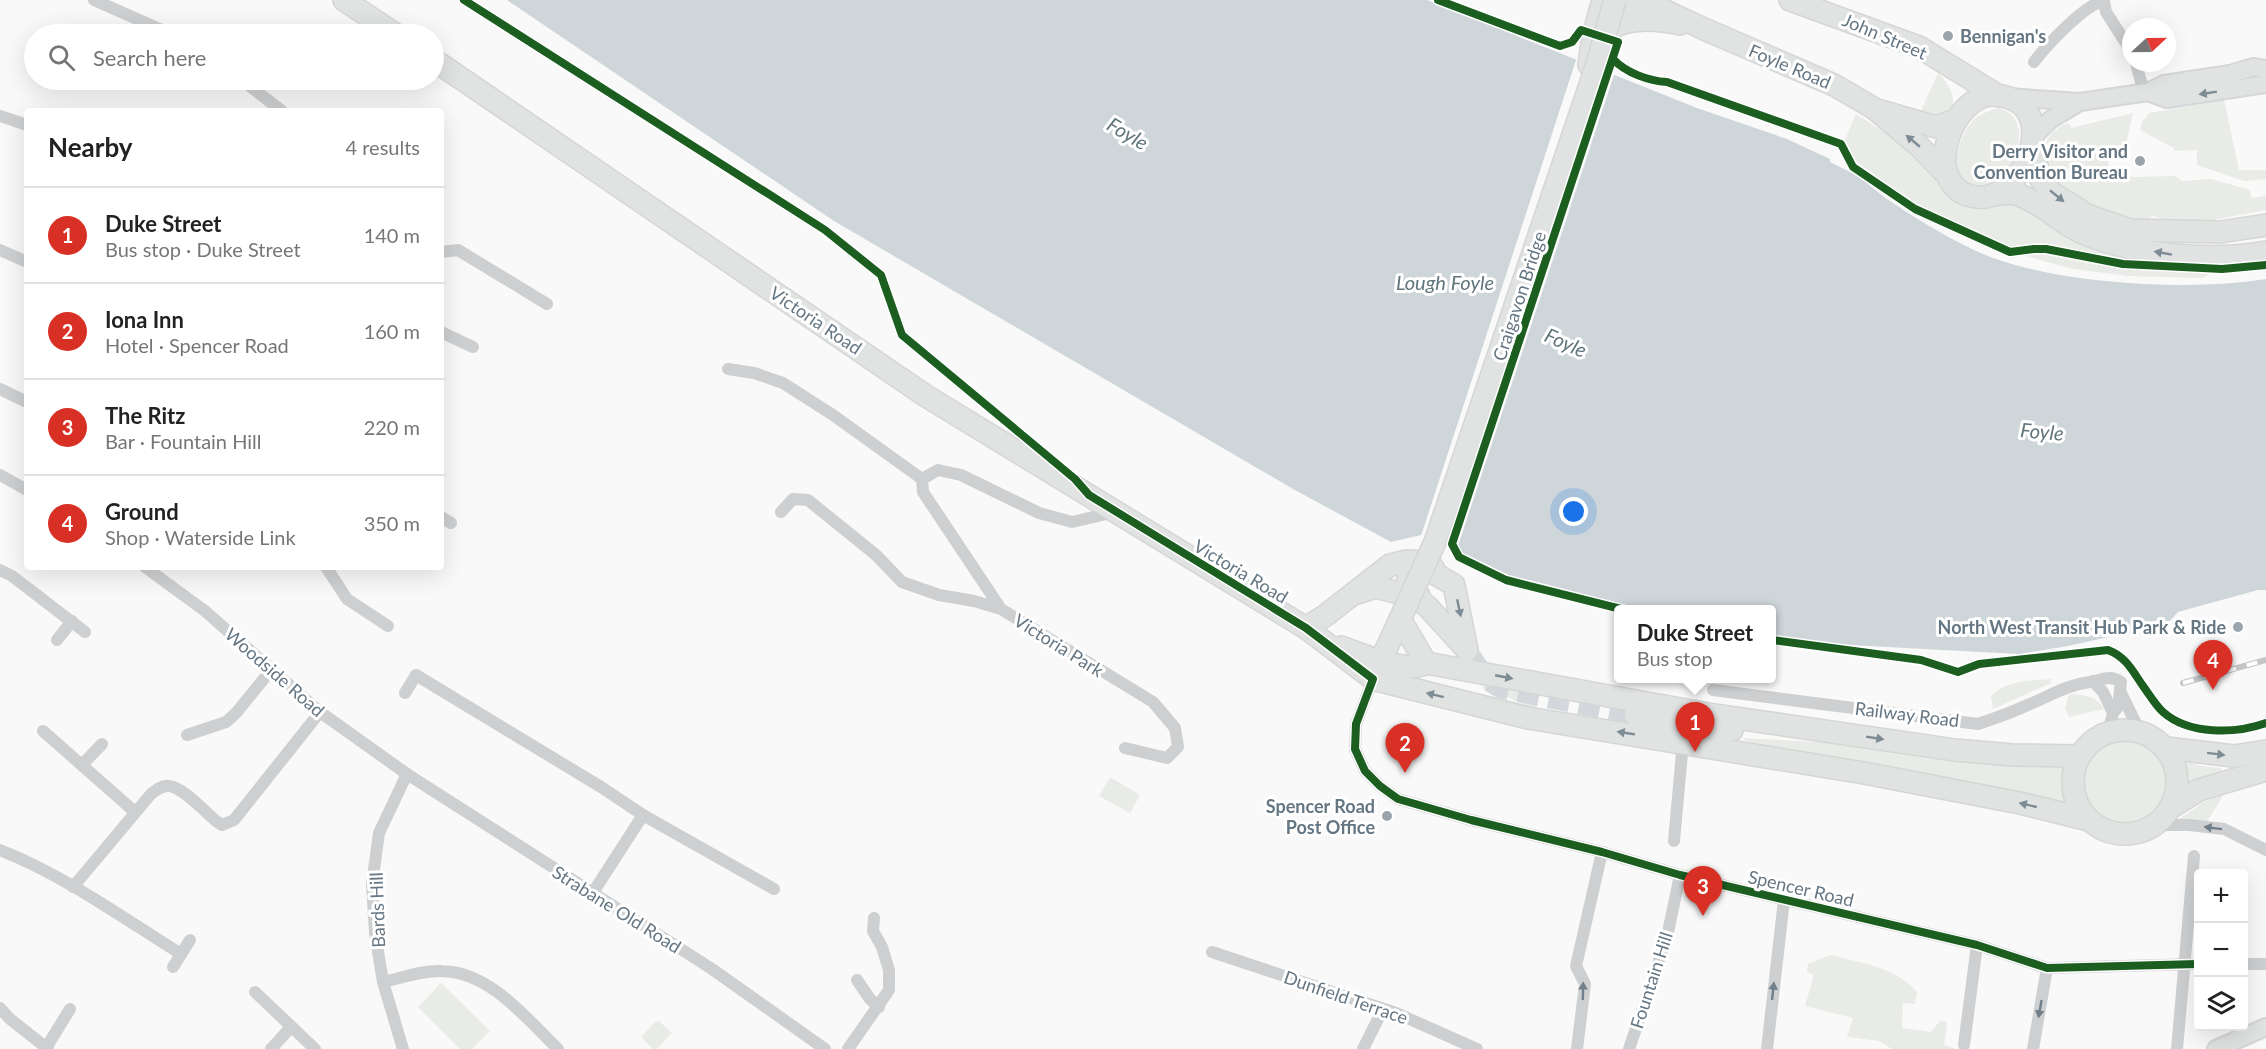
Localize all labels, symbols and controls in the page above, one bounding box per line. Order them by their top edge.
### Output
street label: John Street [1839,8,1931,64]
north arrow [2122,18,2176,72]
search box [24,24,444,90]
place label: Bennigan's [1960,25,2046,47]
marker: Bennigan's [1941,29,1955,43]
street label: Foyle Road [1746,39,1834,93]
icon: search [45,41,78,74]
text: Search here [93,44,206,71]
one-way arrow [2199,89,2218,98]
water label: Foyle [1103,112,1153,154]
text: Nearby [48,131,133,163]
text: 4 results [345,135,420,159]
one-way arrow [1906,135,1921,148]
place label: Derry Visitor and Convention Bureau [1973,140,2128,183]
marker: Derry Visitor and Convention Bureau [2133,154,2147,168]
one-way arrow [2049,189,2064,202]
text: Duke Street [105,210,222,237]
text: 1 [62,223,73,247]
text: 140 m [364,223,420,247]
street label: Craigavon Bridge [1488,229,1550,363]
text: Bus stop · Duke Street [105,237,301,261]
one-way arrow [2153,248,2172,257]
water label: Lough Foyle [1396,270,1494,294]
street label: Victoria Road [766,281,866,359]
text: Iona Inn [105,306,184,333]
text: 2 [62,319,73,343]
text: 160 m [364,319,420,343]
water label: Foyle [1541,322,1591,362]
text: Hotel · Spencer Road [105,333,289,357]
text: The Ritz [105,402,185,429]
text: 3 [62,415,73,439]
text: 220 m [364,415,420,439]
water label: Foyle [2019,417,2065,445]
text: Bar · Fountain Hill [105,429,262,453]
your location [1559,497,1588,526]
text: Ground [105,498,179,525]
text: 4 [62,511,73,535]
text: 350 m [364,511,420,535]
text: Shop · Waterside Link [105,525,296,549]
street label: Victoria Road [1190,534,1292,608]
one-way arrow [1455,599,1465,617]
popup [1614,605,1776,683]
street label: Victoria Park [1010,609,1109,682]
place label: North West Transit Hub Park & Ride [1938,616,2226,638]
text: Duke Street [1637,619,1753,646]
marker: North West Transit Hub Park & Ride [2231,620,2245,634]
street label: Woodside Road [221,623,329,721]
pin: 4 [2194,640,2232,690]
text: Bus stop [1637,646,1713,670]
one-way arrow [1495,673,1514,682]
one-way arrow [1426,689,1444,699]
street label: Railway Road [1854,697,1960,731]
pin: 1 [1676,702,1714,752]
pin: 2 [1386,724,1424,773]
one-way arrow [1616,729,1635,738]
one-way arrow [1866,733,1885,742]
one-way arrow [2207,749,2226,759]
place label: Spencer Road Post Office [1266,795,1375,838]
one-way arrow [2019,800,2037,810]
marker: Spencer Road Post Office [1380,809,1394,823]
one-way arrow [2203,823,2222,832]
street label: Strabane Old Road [549,861,685,957]
street label: Spencer Road [1746,865,1856,911]
pin: 3 [1684,866,1722,916]
map controls [2194,869,2248,1031]
button: + [2194,869,2248,923]
street label: Bards Hill [365,872,389,948]
button: − [2194,923,2248,977]
street label: Fountain Hill [1625,929,1677,1031]
street label: Dunfield Terrace [1281,966,1411,1028]
button: layers [2194,977,2248,1031]
one-way arrow [1578,981,1588,1000]
one-way arrow [1768,981,1778,1000]
one-way arrow [2035,999,2044,1018]

